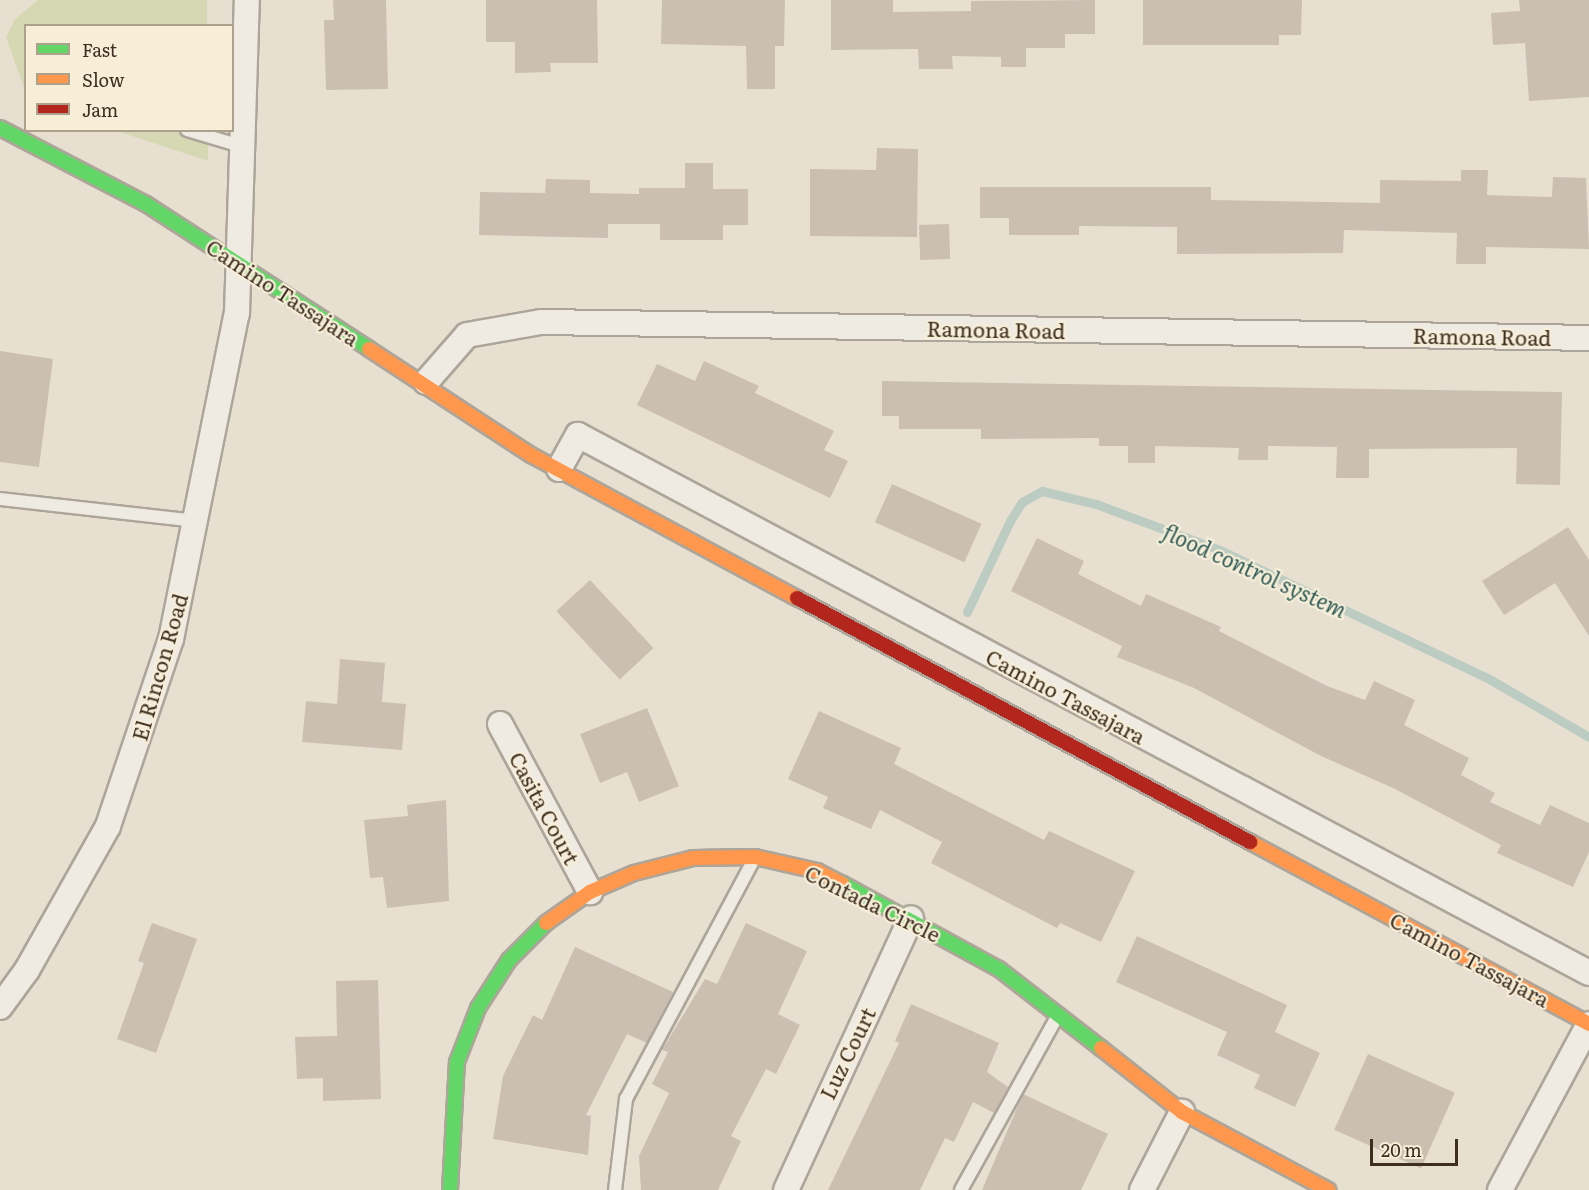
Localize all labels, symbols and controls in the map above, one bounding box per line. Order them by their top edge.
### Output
legend [24,24,234,132]
text: Fast [82,36,117,63]
text: Slow [82,66,124,93]
text: Jam [82,96,118,123]
street label: Camino Tassajara [202,233,364,351]
street label: Ramona Road [926,315,1066,343]
street label: Ramona Road [1412,322,1552,350]
water label: flood control system [1159,518,1351,622]
street label: El Rincon Road [126,590,192,744]
street label: Camino Tassajara [982,643,1150,749]
street label: Casita Court [505,747,585,869]
street label: Contada Circle [801,859,945,947]
street label: Camino Tassajara [1386,906,1554,1012]
street label: Luz Court [814,1003,880,1103]
scale bar [1373,1127,1462,1165]
text: 20 m [1381,1136,1422,1163]

